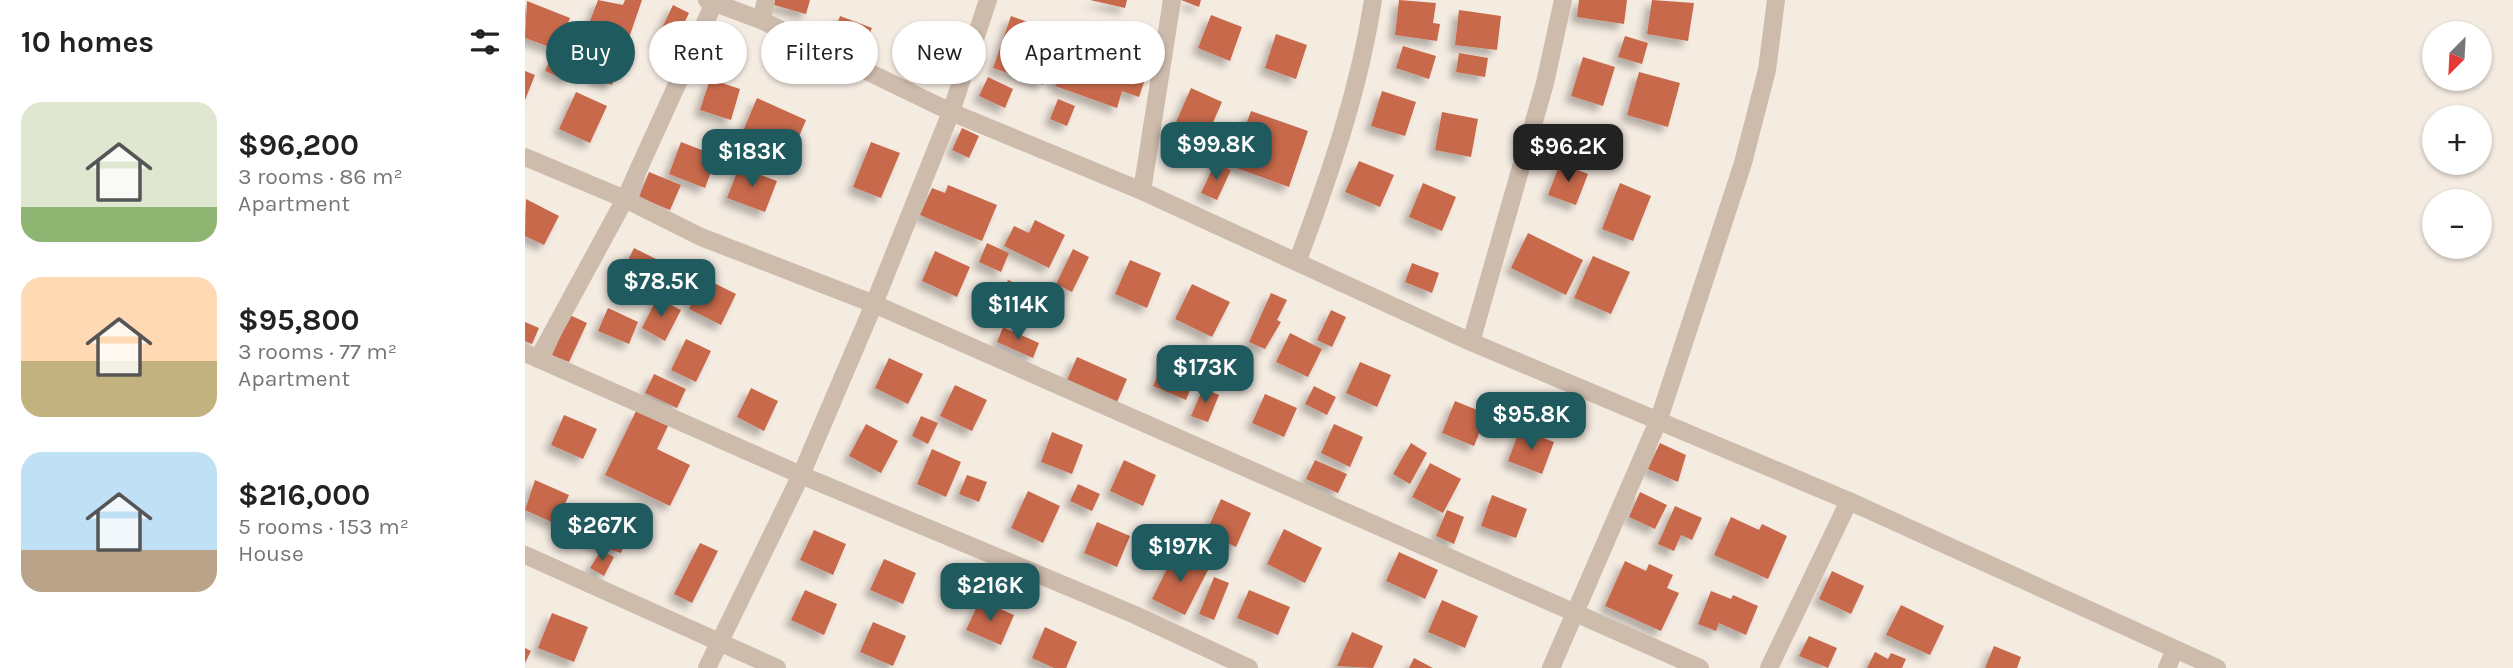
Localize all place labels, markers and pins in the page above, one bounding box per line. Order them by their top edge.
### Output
pin: $99.8K [1159,122,1273,182]
pin: $96.2K [1511,124,1625,184]
pin: $183K [703,130,801,189]
pin: $78.5K [604,260,718,319]
pin: $114K [969,282,1067,342]
pin: $173K [1156,346,1254,405]
pin: $95.8K [1474,392,1588,452]
pin: $267K [553,504,651,563]
pin: $197K [1131,524,1229,584]
pin: $216K [941,564,1039,623]

